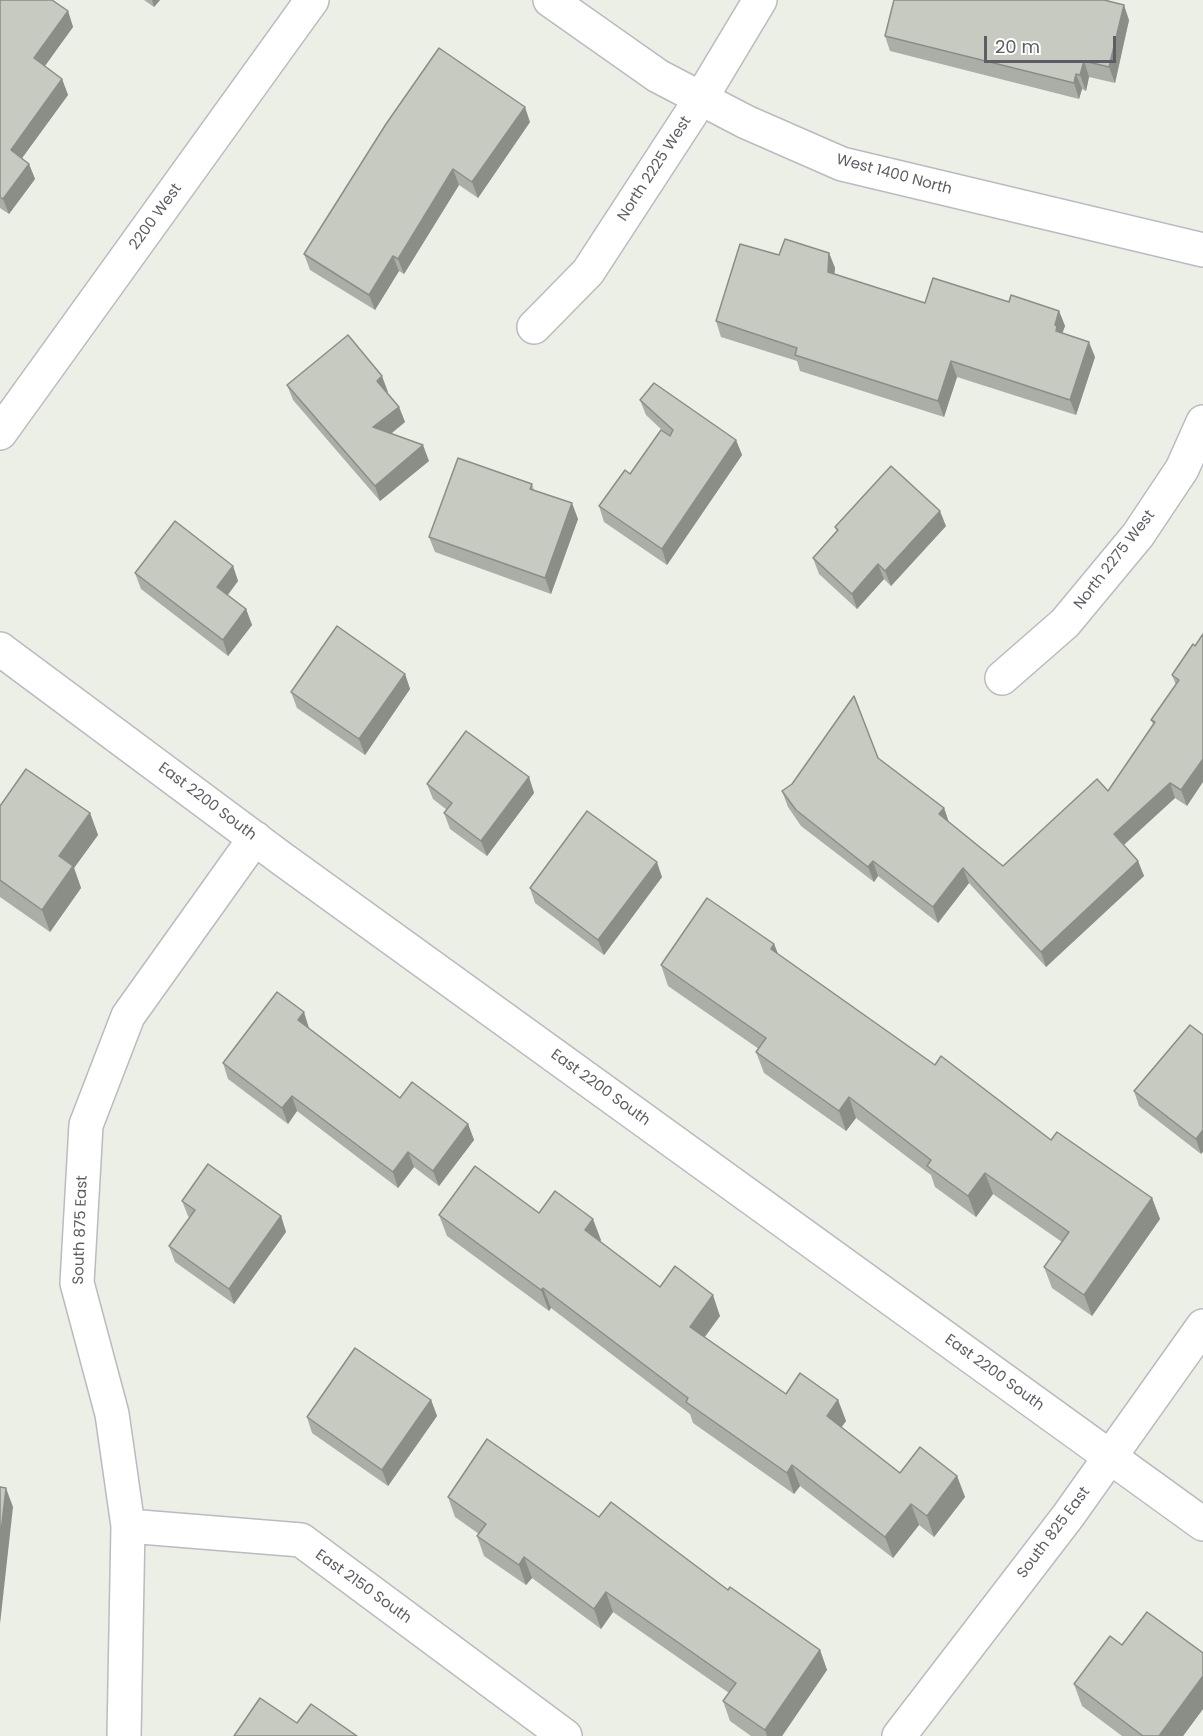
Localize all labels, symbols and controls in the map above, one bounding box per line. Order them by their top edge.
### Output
scale bar [987,24,1119,62]
text: 20 m [995,34,1040,59]
street label: North 2225 West [614,113,696,225]
street label: West 1400 North [834,151,954,199]
street label: 2200 West [126,180,186,254]
street label: North 2275 West [1071,507,1159,613]
street label: East 2200 South [154,759,260,845]
street label: East 2200 South [547,1046,653,1130]
street label: South 875 East [70,1175,92,1285]
street label: East 2200 South [941,1331,1047,1415]
street label: South 825 East [1014,1484,1094,1582]
street label: East 2150 South [311,1546,415,1628]

